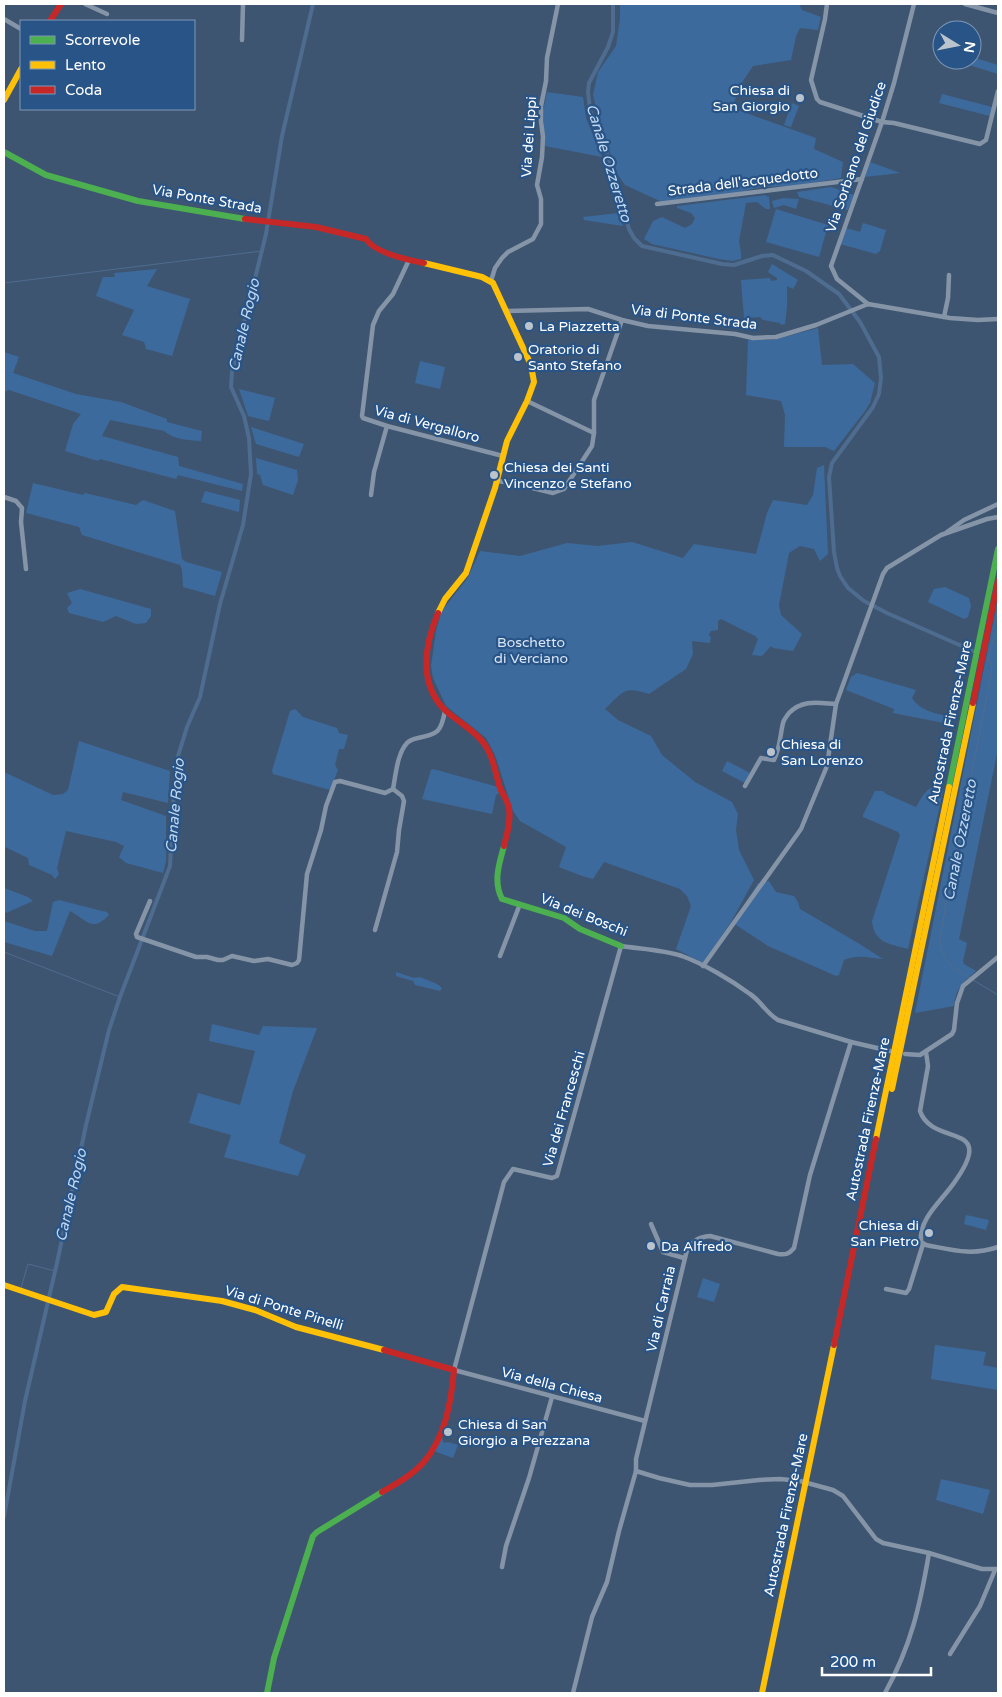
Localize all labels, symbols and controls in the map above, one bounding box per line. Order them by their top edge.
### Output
legend [20,20,195,110]
north arrow [932,20,982,70]
text: Scorrevole [65,31,140,49]
text: N [960,40,979,54]
text: Lento [65,56,106,74]
street label: Via Sorbano del Giudice [822,79,890,235]
text: Coda [65,81,102,99]
place label: Chiesa di San Giorgio [713,82,790,115]
marker: Chiesa di San Giorgio [794,92,806,104]
street label: Via dei Lippi [518,96,540,178]
water label: Canale Ozzeretto [582,102,636,225]
street label: Strada dell'acquedotto [667,164,819,200]
street label: Via Ponte Strada [151,181,263,217]
water label: Canale Rogio [225,276,264,373]
street label: Via di Ponte Strada [630,301,758,333]
place label: La Piazzetta [539,318,620,335]
marker: La Piazzetta [523,320,535,332]
place label: Oratorio di Santo Stefano [528,341,622,374]
marker: Oratorio di Santo Stefano [512,351,524,363]
street label: Via di Vergalloro [372,402,482,446]
place label: Chiesa dei Santi Vincenzo e Stefano [504,459,632,492]
marker: Chiesa dei Santi Vincenzo e Stefano [488,469,500,481]
park label: Boschetto di Verciano [494,634,568,667]
street label: Autostrada Firenze-Mare [924,639,976,805]
place label: Chiesa di San Lorenzo [781,736,863,769]
marker: Chiesa di San Lorenzo [765,746,777,758]
water label: Canale Rogio [162,757,188,854]
water label: Canale Ozzeretto [939,777,981,902]
street label: Via dei Boschi [538,890,630,940]
street label: Autostrada Firenze-Mare [842,1036,894,1202]
street label: Via dei Franceschi [539,1049,589,1169]
water label: Canale Rogio [52,1146,91,1243]
place label: Chiesa di San Pietro [851,1217,919,1250]
marker: Chiesa di San Pietro [923,1227,935,1239]
place label: Da Alfredo [661,1238,733,1255]
marker: Da Alfredo [645,1240,657,1252]
street label: Via di Carraia [643,1264,679,1354]
street label: Via di Ponte Pinelli [223,1282,345,1334]
street label: Via della Chiesa [500,1363,604,1407]
place label: Chiesa di San Giorgio a Perezzana [458,1416,590,1449]
marker: Chiesa di San Giorgio a Perezzana [442,1426,454,1438]
street label: Autostrada Firenze-Mare [760,1432,812,1598]
scale bar [822,1644,931,1676]
text: 200 m [830,1653,876,1671]

